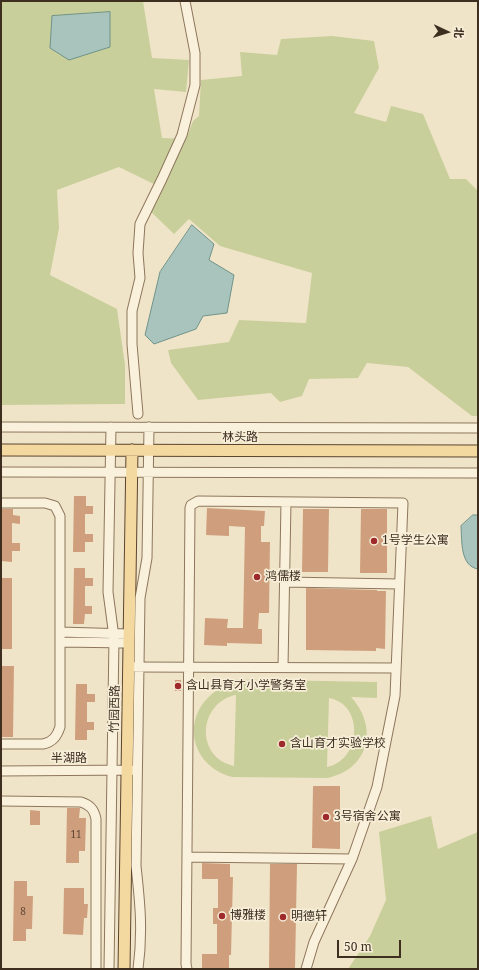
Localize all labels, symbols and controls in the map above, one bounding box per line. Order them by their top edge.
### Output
north arrow [427,12,467,52]
text: 北 [452,27,467,39]
street label: 林头路 [222,431,258,445]
place label: 1号学生公寓 [382,534,449,548]
marker: 1号学生公寓 [369,536,379,546]
place label: 鸿儒楼 [265,570,301,584]
marker: 鸿儒楼 [252,572,262,582]
place label: 含山县育才小学警务室 [186,679,306,693]
marker: 含山县育才小学警务室 [173,681,183,691]
street label: 竹园西路 [107,685,123,733]
place label: 含山育才实验学校 [290,737,386,751]
marker: 含山育才实验学校 [277,739,287,749]
street label: 半湖路 [51,752,87,766]
place label: 3号宿舍公寓 [334,810,401,824]
marker: 3号宿舍公寓 [321,812,331,822]
house number: 11 [70,829,82,841]
house number: 8 [20,906,26,918]
place label: 博雅楼 [230,909,266,923]
place label: 明德轩 [291,910,327,924]
marker: 博雅楼 [217,911,227,921]
marker: 明德轩 [278,912,288,922]
scale bar [339,932,403,958]
text: 50 m [344,938,372,955]

